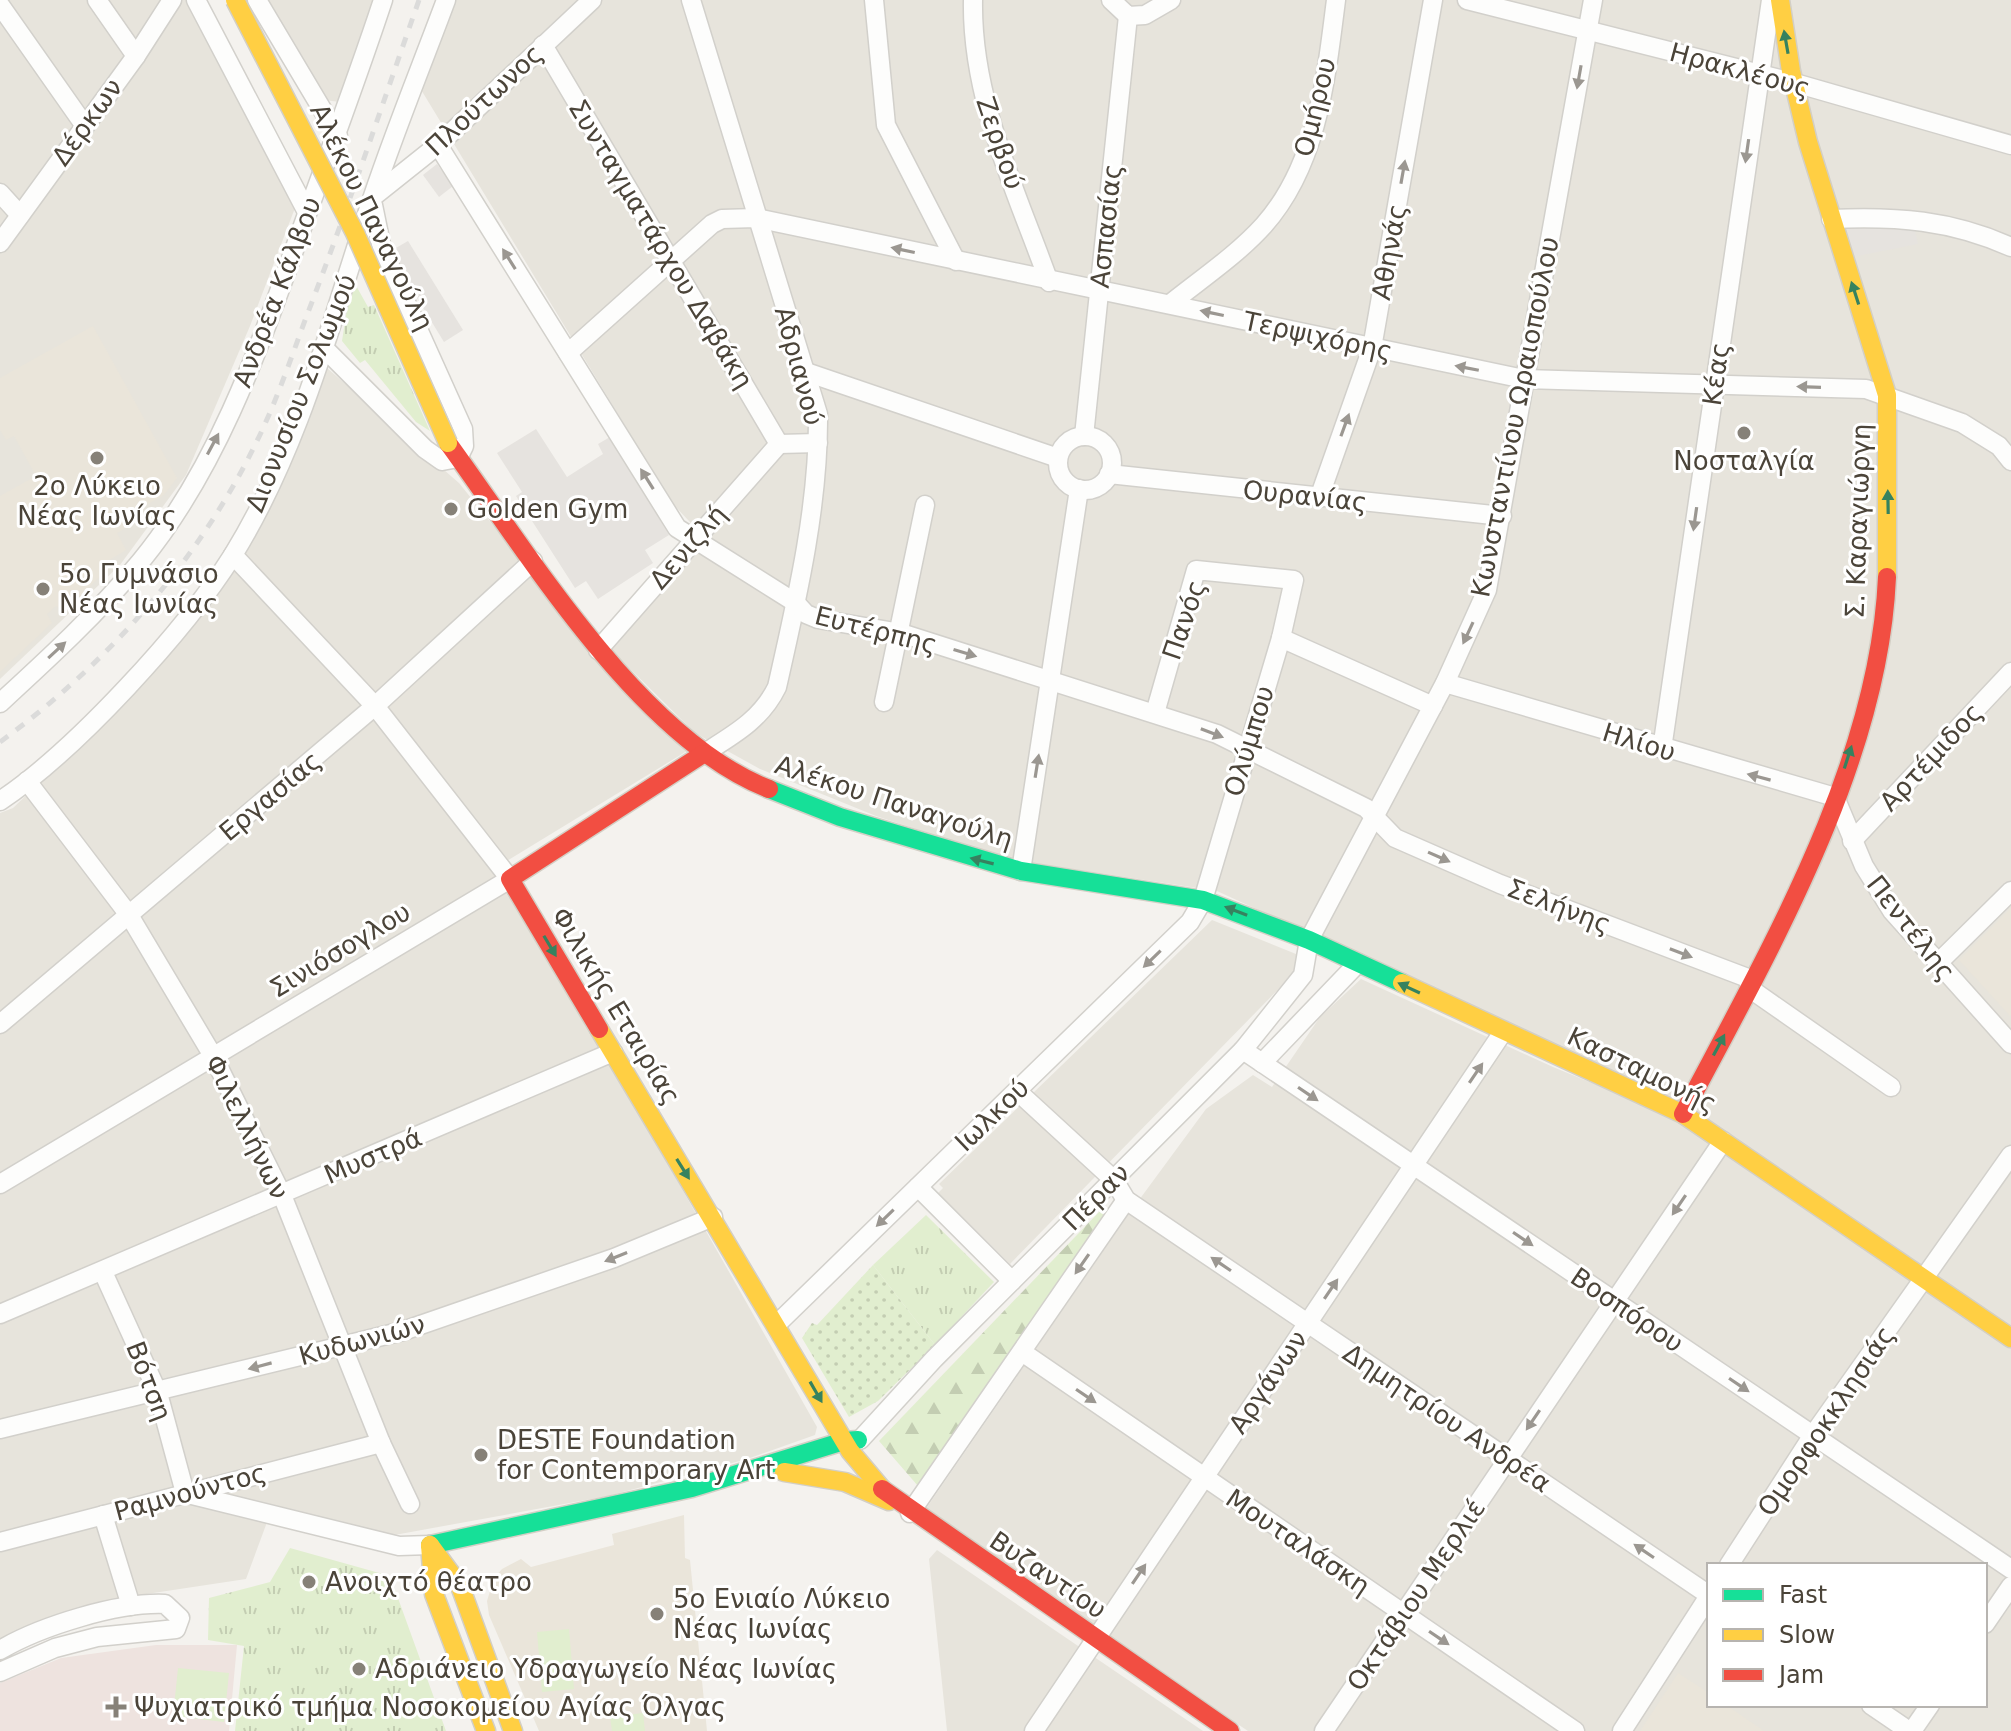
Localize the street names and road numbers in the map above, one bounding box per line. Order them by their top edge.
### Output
street label: Ηρακλέους [1666,37,1814,103]
street label: Πλούτωνος [419,38,549,162]
street label: Ομήρου [1288,54,1342,160]
street label: Δέρκων [45,73,129,171]
street label: Ζερβού [970,93,1030,193]
street label: Συνταγματάρχου Δαβάκη [563,94,759,394]
street label: Αλέκου Παναγούλη [304,99,440,335]
street label: Ασπασίας [1085,162,1127,290]
street label: Ανδρέα Κάλβου [227,193,327,391]
street label: Αθηνάς [1366,202,1412,302]
street label: Κωνσταντίνου Ωραιοπούλου [1465,234,1565,600]
street label: Διονυσίου Σολωμού [240,270,362,516]
street label: Αδριανού [769,303,829,429]
street label: Τερψιχόρης [1240,305,1395,366]
street label: Κέας [1697,340,1735,408]
street label: Σ. Καραγιώργη [1840,423,1876,619]
street label: Ουρανίας [1241,475,1369,517]
street label: Δενιζλή [643,499,733,595]
street label: Πανός [1156,576,1212,664]
street label: Ευτέρπης [812,600,940,660]
street label: Ολύμπου [1218,682,1280,800]
street label: Αρτέμιδος [1874,697,1988,817]
street label: Ηλίου [1599,717,1679,767]
street label: Εργασίας [213,745,327,847]
street label: Αλέκου Παναγούλη [771,749,1017,855]
street label: Πεντέλης [1861,870,1961,986]
street label: Σελήνης [1503,873,1615,939]
street label: Σινιόσογλου [264,896,416,1004]
street label: Φιλικής Εταιρίας [545,902,687,1110]
street label: Κασταμονής [1563,1021,1721,1119]
street label: Φιλελλήνων [199,1050,295,1204]
street label: Ιωλκού [949,1073,1035,1157]
street label: Μυστρά [320,1122,426,1190]
street label: Πέραν [1056,1157,1136,1237]
street label: Βοσπόρου [1565,1261,1689,1359]
street label: Κυδωνιών [296,1309,428,1371]
street label: Ομορφοκκλησιάς [1751,1320,1901,1522]
street label: Αργάνων [1223,1325,1313,1439]
street label: Βότση [120,1337,178,1425]
street label: Δημητρίου Ανδρέα [1338,1338,1556,1498]
street label: Ραμνούντος [111,1457,269,1527]
street label: Μουταλάσκη [1220,1483,1376,1601]
street label: Οκτάβιου Μερλιέ [1341,1494,1491,1696]
street label: Βυζαντίου [984,1525,1112,1625]

